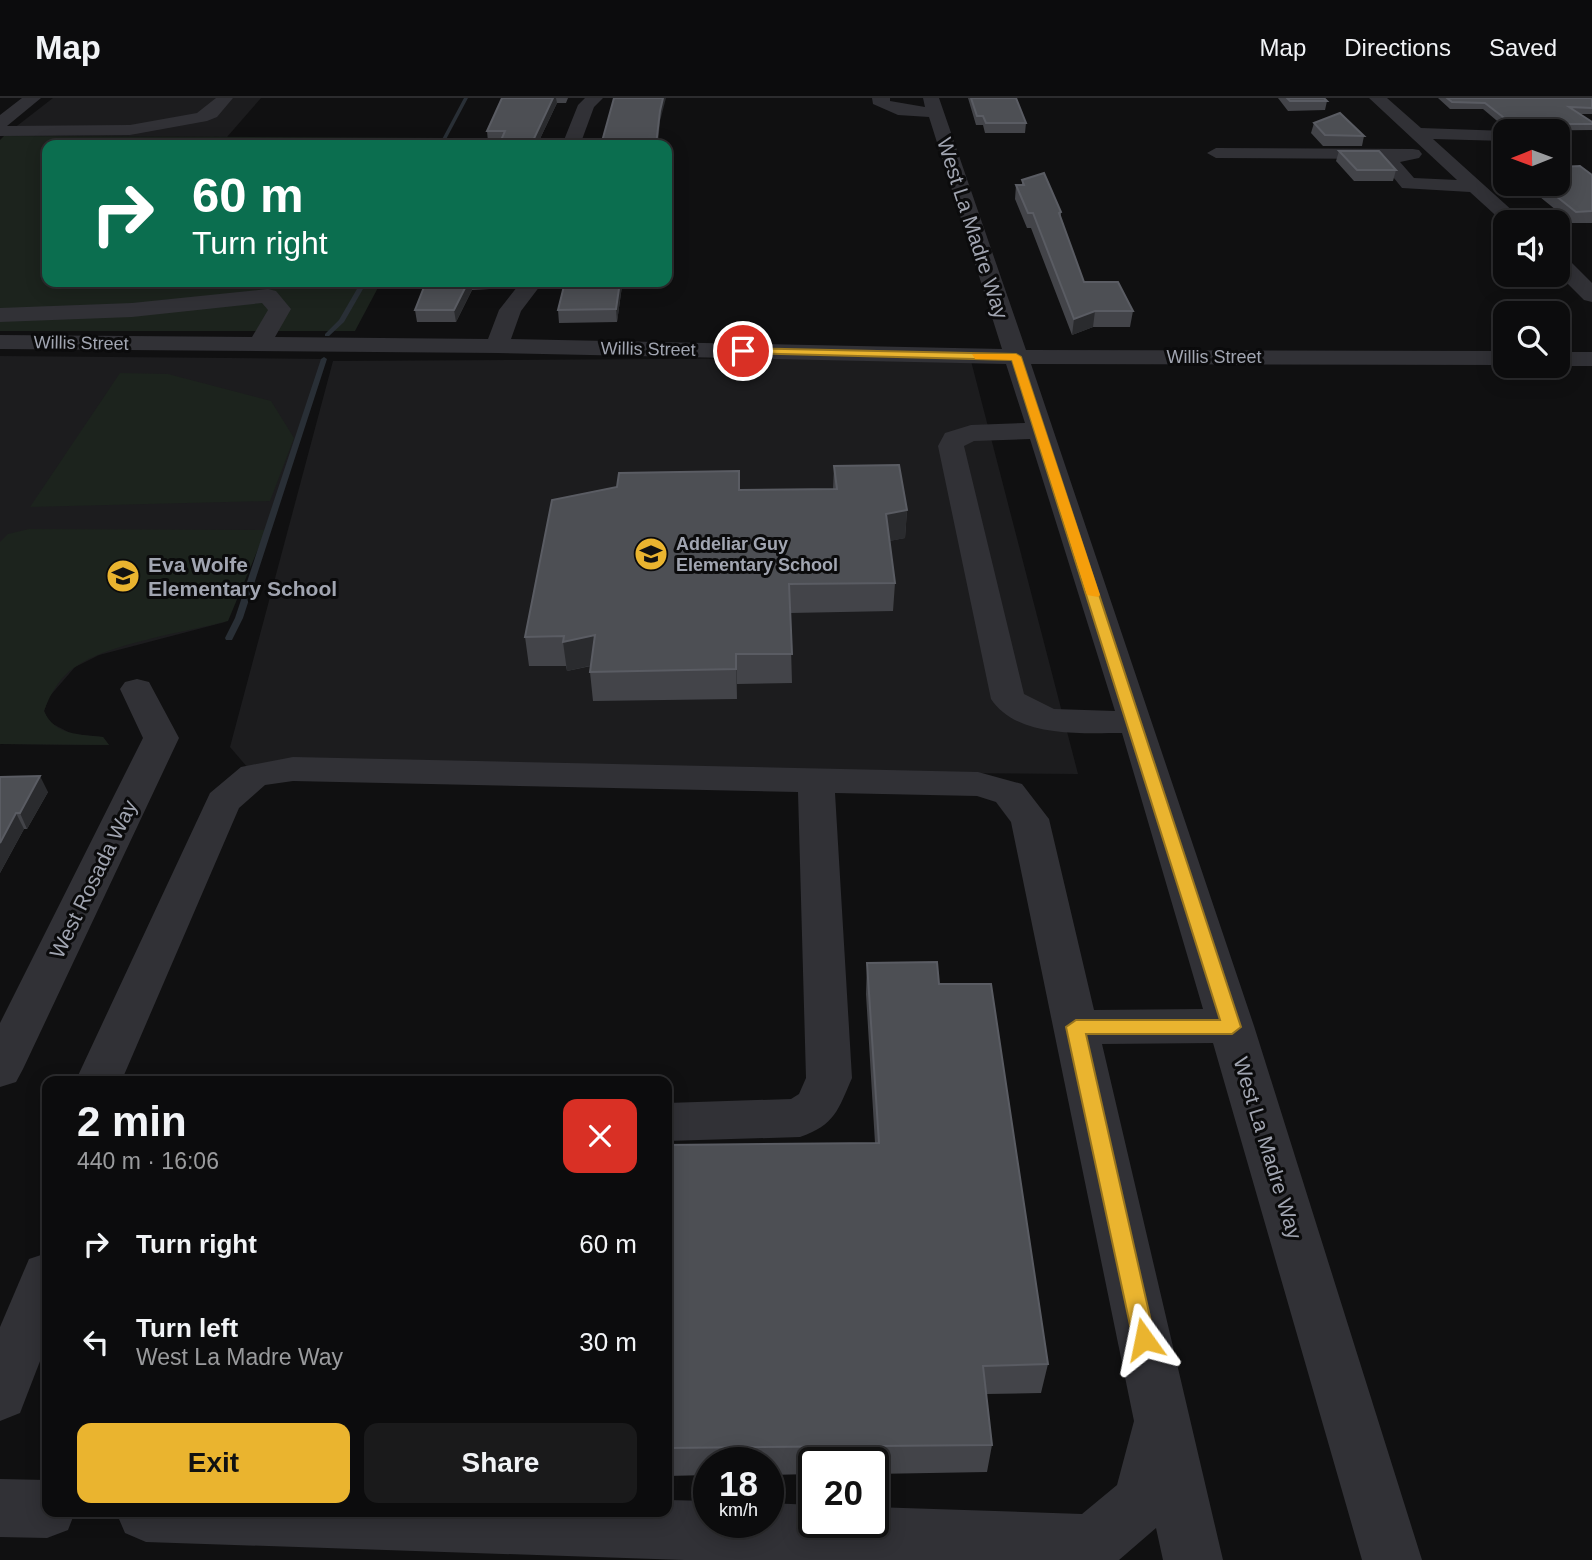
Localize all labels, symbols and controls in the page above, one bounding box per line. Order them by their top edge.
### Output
text: Map [35,29,101,66]
text: Map [1260,34,1306,61]
text: Directions [1344,34,1451,61]
text: Saved [1489,34,1557,61]
north arrow [1493,119,1570,196]
map controls [1493,119,1570,378]
street label: West La Madre Way [933,135,1013,322]
icon: right [77,168,168,259]
text: 60 m [192,168,304,222]
button: sound [1493,210,1570,287]
text: Turn right [192,225,328,261]
button: search [1493,301,1570,378]
pin [713,321,773,381]
street label: Willis Street [33,332,129,354]
icon: arrive [724,332,762,370]
street label: Willis Street [600,338,696,360]
street label: Willis Street [1166,347,1262,367]
place label: Addeliar Guy Elementary School [676,534,838,575]
school or university icon: Addeliar Guy Elementary School [632,535,670,573]
place label: Eva Wolfe Elementary School [148,553,337,600]
school or university icon: Eva Wolfe Elementary School [104,557,142,595]
street label: West Rosada Way [45,796,141,962]
street label: West La Madre Way [1229,1054,1307,1242]
text: 2 min [77,1098,187,1145]
button: close [563,1099,637,1173]
text: 440 m · 16:06 [77,1148,219,1174]
icon: right [77,1225,115,1263]
text: Turn right [136,1229,257,1259]
text: 60 m [579,1229,637,1259]
position arrow [1107,1302,1181,1376]
text: Turn left [136,1313,238,1343]
icon: left [77,1323,115,1361]
text: 30 m [579,1327,637,1357]
text: West La Madre Way [136,1344,343,1370]
button: Exit [77,1423,350,1503]
button: Share [364,1423,637,1503]
speed limit sign: 20 [798,1447,889,1538]
text: 18 [719,1464,758,1503]
text: km/h [719,1500,758,1520]

